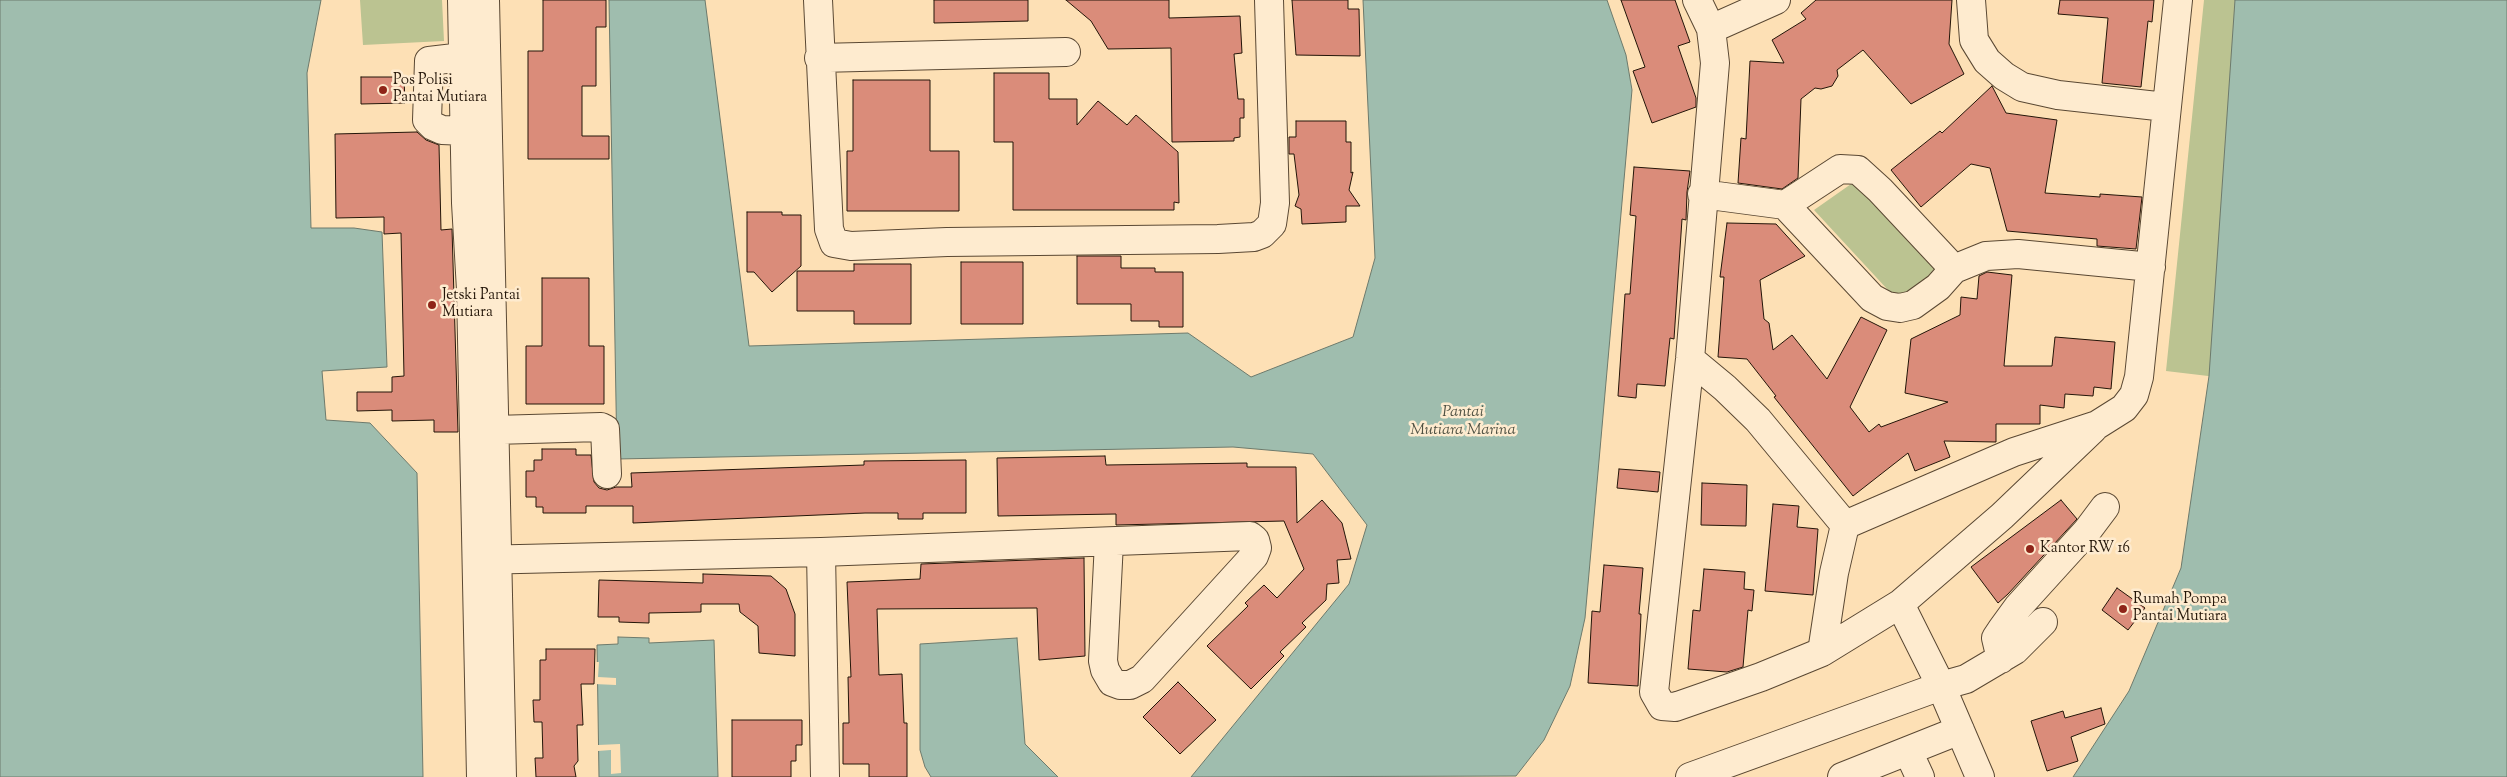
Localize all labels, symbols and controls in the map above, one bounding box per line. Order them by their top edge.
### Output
place label: Pos Polisi Pantai Mutiara [393,72,487,107]
marker: Pos Polisi Pantai Mutiara [377,84,389,96]
place label: Jetski Pantai Mutiara [442,287,520,322]
marker: Jetski Pantai Mutiara [426,299,438,311]
water label: Pantai Mutiara Marina [1410,403,1516,441]
place label: Kantor RW 16 [2040,540,2130,558]
marker: Kantor RW 16 [2024,543,2036,555]
place label: Rumah Pompa Pantai Mutiara [2133,591,2227,626]
marker: Rumah Pompa Pantai Mutiara [2117,603,2129,615]

